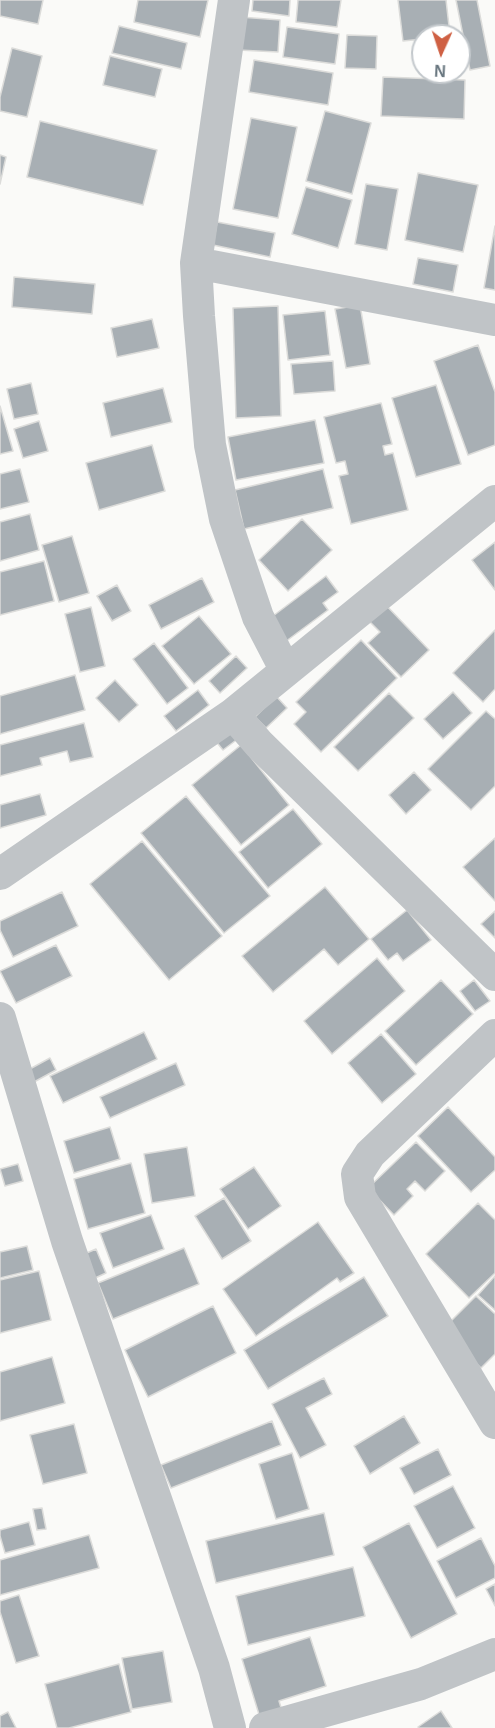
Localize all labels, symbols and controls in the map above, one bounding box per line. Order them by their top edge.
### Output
north arrow [411,24,471,84]
text: N [434,62,446,79]

